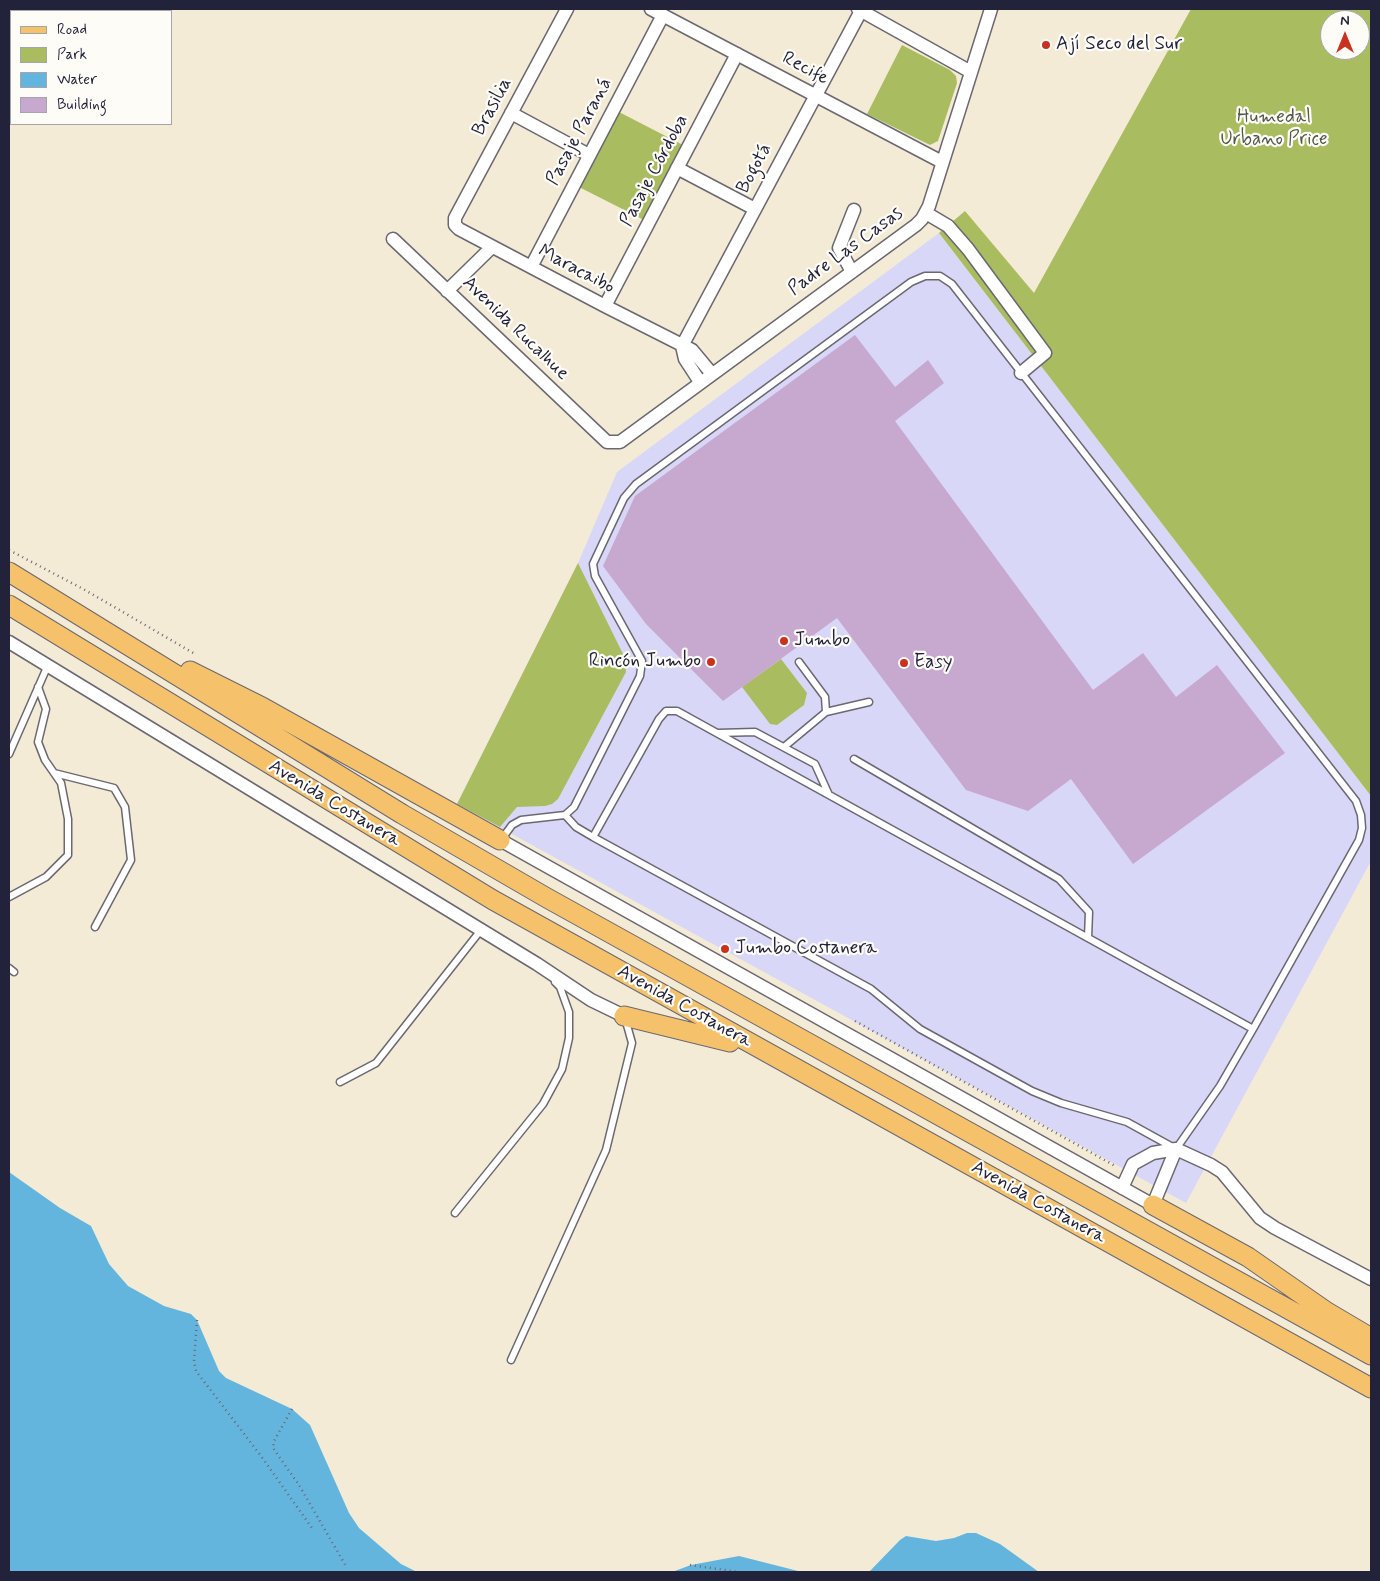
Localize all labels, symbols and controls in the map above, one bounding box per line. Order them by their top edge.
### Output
legend [10,10,172,125]
north arrow [1320,10,1370,60]
text: N [1340,12,1350,30]
text: Road [57,20,87,40]
place label: Ají Seco del Sur [1056,34,1182,56]
marker: Ají Seco del Sur [1040,39,1052,51]
text: Park [57,45,87,65]
street label: Recife [778,47,832,91]
text: Water [57,70,97,90]
street label: Brasilia [468,74,518,140]
street label: Pasaje Paraná [542,74,618,190]
text: Building [57,95,107,115]
park label: Humedal Urbano Price [1220,107,1328,151]
street label: Pasaje Córdoba [616,111,694,231]
street label: Bogotá [732,140,778,198]
street label: Padre Las Casas [784,203,908,301]
street label: Maracaibo [534,240,618,300]
street label: Avenida Rucalhue [457,272,573,386]
place label: Jumbo [794,630,850,652]
marker: Jumbo [778,635,790,647]
place label: Rincón Jumbo [589,651,701,673]
place label: Easy [914,652,952,674]
marker: Rincón Jumbo [705,656,717,668]
marker: Easy [898,657,910,669]
street label: Avenida Costanera [264,756,404,852]
place label: Jumbo Costanera [735,938,877,960]
marker: Jumbo Costanera [719,943,731,955]
street label: Avenida Costanera [613,961,755,1053]
street label: Avenida Costanera [967,1157,1109,1249]

